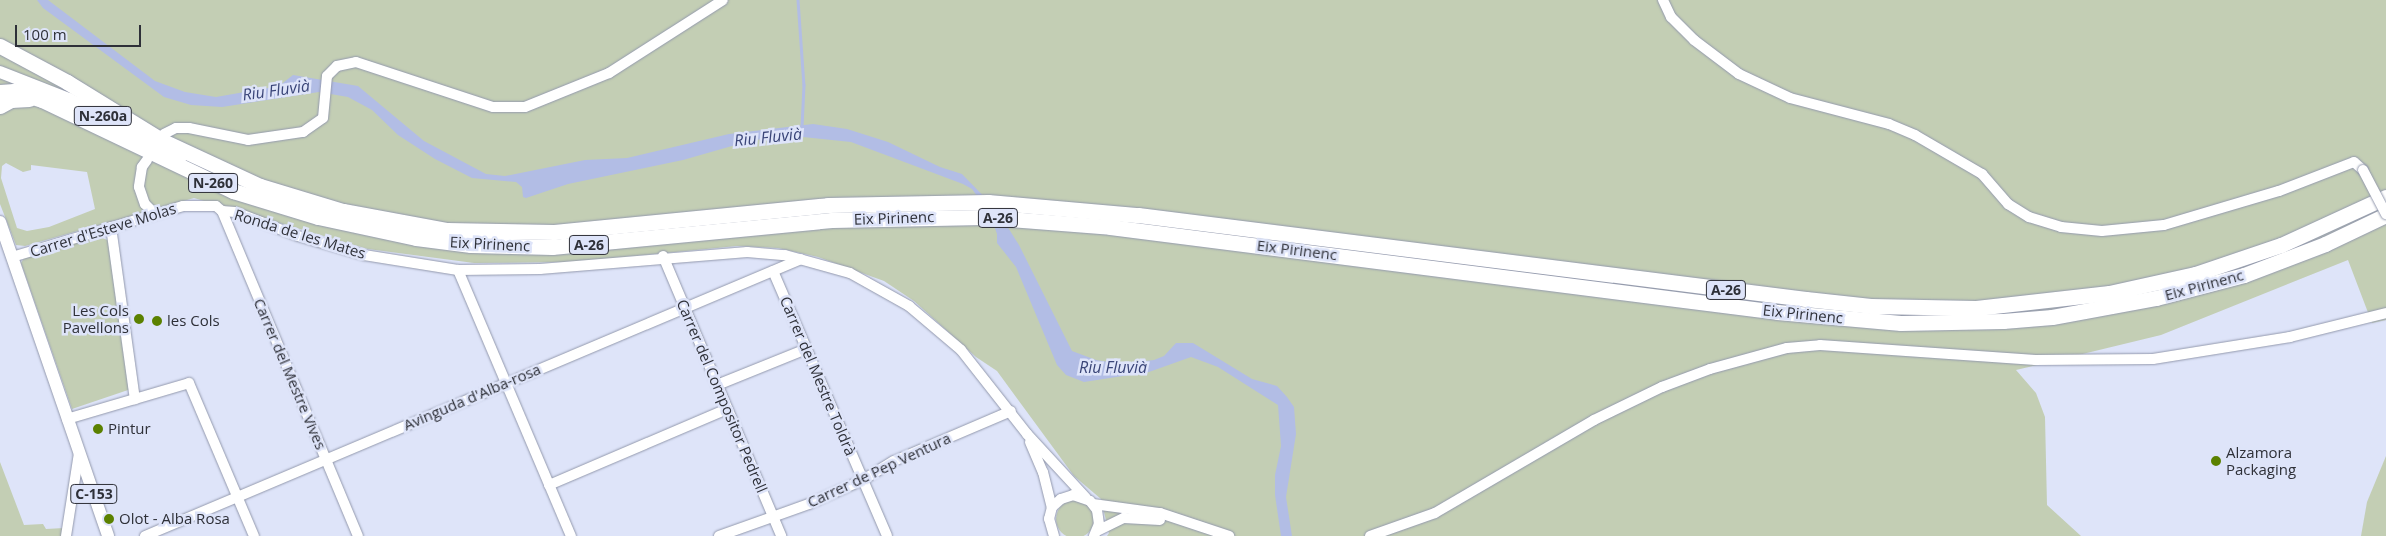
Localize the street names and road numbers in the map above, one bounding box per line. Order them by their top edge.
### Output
road number: N-260a [73,104,133,128]
road number: N-260 [188,172,238,194]
street label: Carrer d'Esteve Molas [28,199,178,261]
street label: Ronda de les Mates [232,205,368,263]
road number: A-26 [977,207,1019,230]
street label: Eix Pirinenc [853,208,935,228]
street label: Eix Pirinenc [449,233,531,255]
road number: A-26 [568,234,610,256]
street label: Eix Pirinenc [1256,236,1338,264]
street label: Eix Pirinenc [2163,266,2245,304]
road number: A-26 [1705,278,1747,302]
street label: Carrer del Mestre Toldrà [776,294,860,458]
street label: Carrer del Mestre Vives [250,296,330,452]
street label: Carrer del Compositor Pedrell [673,297,771,495]
street label: Eix Pirinenc [1762,301,1844,327]
street label: Avinguda d'Alba-rosa [401,360,543,434]
street label: Carrer de Pep Ventura [804,429,954,511]
road number: C-153 [70,482,118,506]

